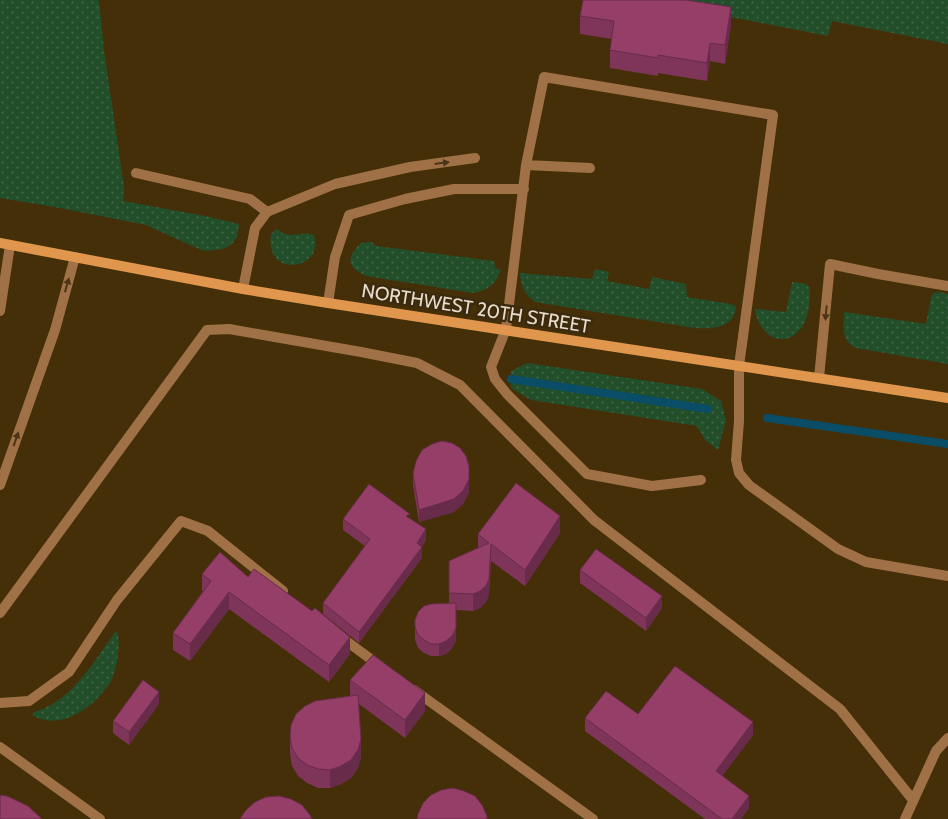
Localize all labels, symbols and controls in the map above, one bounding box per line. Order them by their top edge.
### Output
one-way arrow [435,159,451,167]
one-way arrow [64,277,72,292]
street label: NORTHWEST 20TH STREET [360,279,592,338]
one-way arrow [822,305,830,321]
one-way arrow [12,431,20,446]

